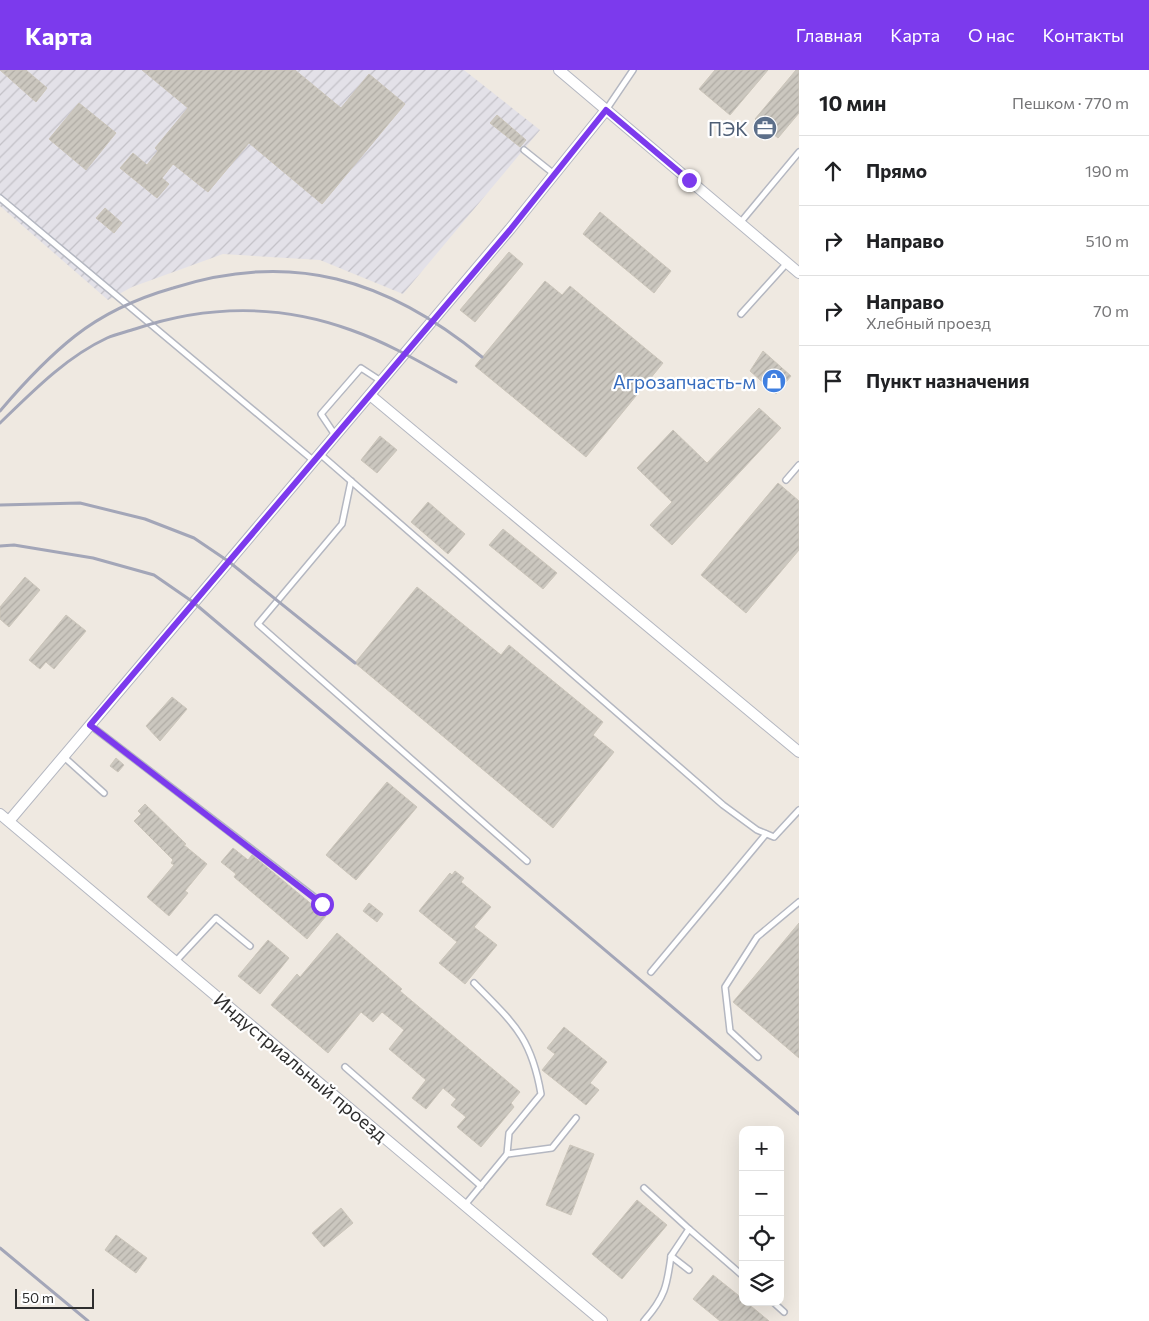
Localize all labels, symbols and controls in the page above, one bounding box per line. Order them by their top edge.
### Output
text: Карта [25,21,92,50]
text: Главная [796,24,862,46]
text: Карта [890,24,940,46]
text: О нас [968,24,1015,46]
text: Контакты [1043,24,1124,46]
text: 10 мин [819,90,886,115]
text: Пешком · 770 m [1012,93,1129,112]
office icon: ПЭК [752,115,778,141]
place label: ПЭК [708,117,748,140]
icon: ahead [819,157,847,185]
text: Прямо [866,159,927,182]
text: 190 m [1085,161,1129,180]
route end [678,169,701,192]
icon: right [819,227,847,255]
text: Направо [866,229,944,252]
text: 510 m [1086,231,1129,250]
text: Направо [866,290,944,313]
icon: right [819,297,847,325]
text: 70 m [1093,301,1129,320]
text: Хлебный проезд [866,313,991,332]
icon: arrive [819,367,847,395]
shop icon: Агрозапчасть-м [761,368,787,394]
text: Пункт назначения [866,369,1029,392]
place label: Агрозапчасть-м [613,370,756,393]
route start [311,893,334,916]
street label: Индустриальный проезд [210,988,392,1146]
map controls [739,1126,784,1306]
button: + [739,1126,784,1171]
button: − [739,1171,784,1216]
button: locate [739,1216,784,1261]
button: layers [739,1261,784,1306]
scale bar [15,1286,94,1309]
text: 50 m [22,1289,54,1306]

